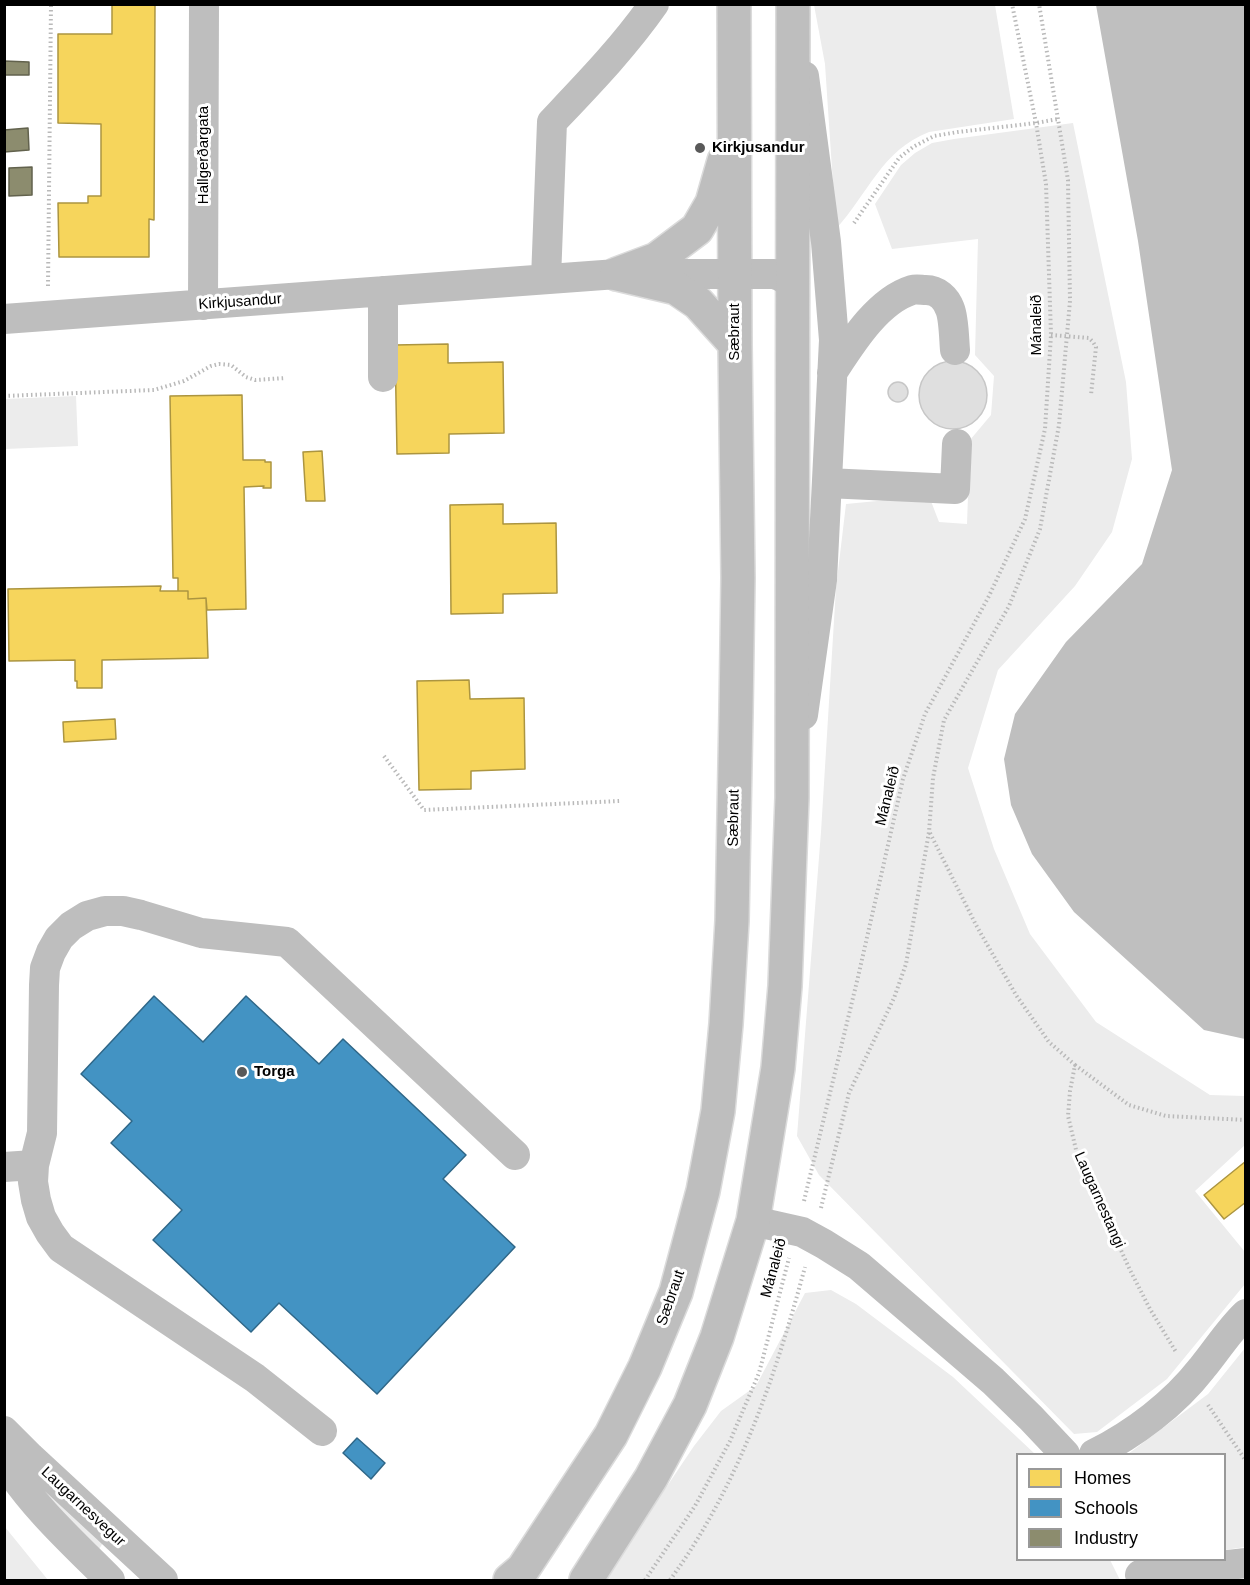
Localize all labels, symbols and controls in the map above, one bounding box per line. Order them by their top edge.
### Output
street label: Hallgerðargata [195,106,213,204]
place label: Kirkjusandur [712,139,805,157]
marker: Kirkjusandur [693,141,707,155]
street label: Kirkjusandur [198,290,282,314]
street label: Mánaleið [1028,295,1046,355]
street label: Sæbraut [726,303,744,361]
street label: Mánaleið [872,764,904,828]
street label: Sæbraut [724,789,744,847]
place label: Torga [254,1063,295,1081]
marker: Torga [235,1065,249,1079]
street label: Laugarnestangi [1070,1149,1128,1251]
street label: Mánaleið [757,1236,791,1300]
street label: Sæbraut [653,1268,689,1328]
legend [1016,1453,1226,1561]
street label: Laugarnesvegur [37,1463,129,1551]
text: Homes [1074,1468,1131,1488]
text: Schools [1074,1498,1138,1518]
text: Industry [1074,1528,1138,1548]

